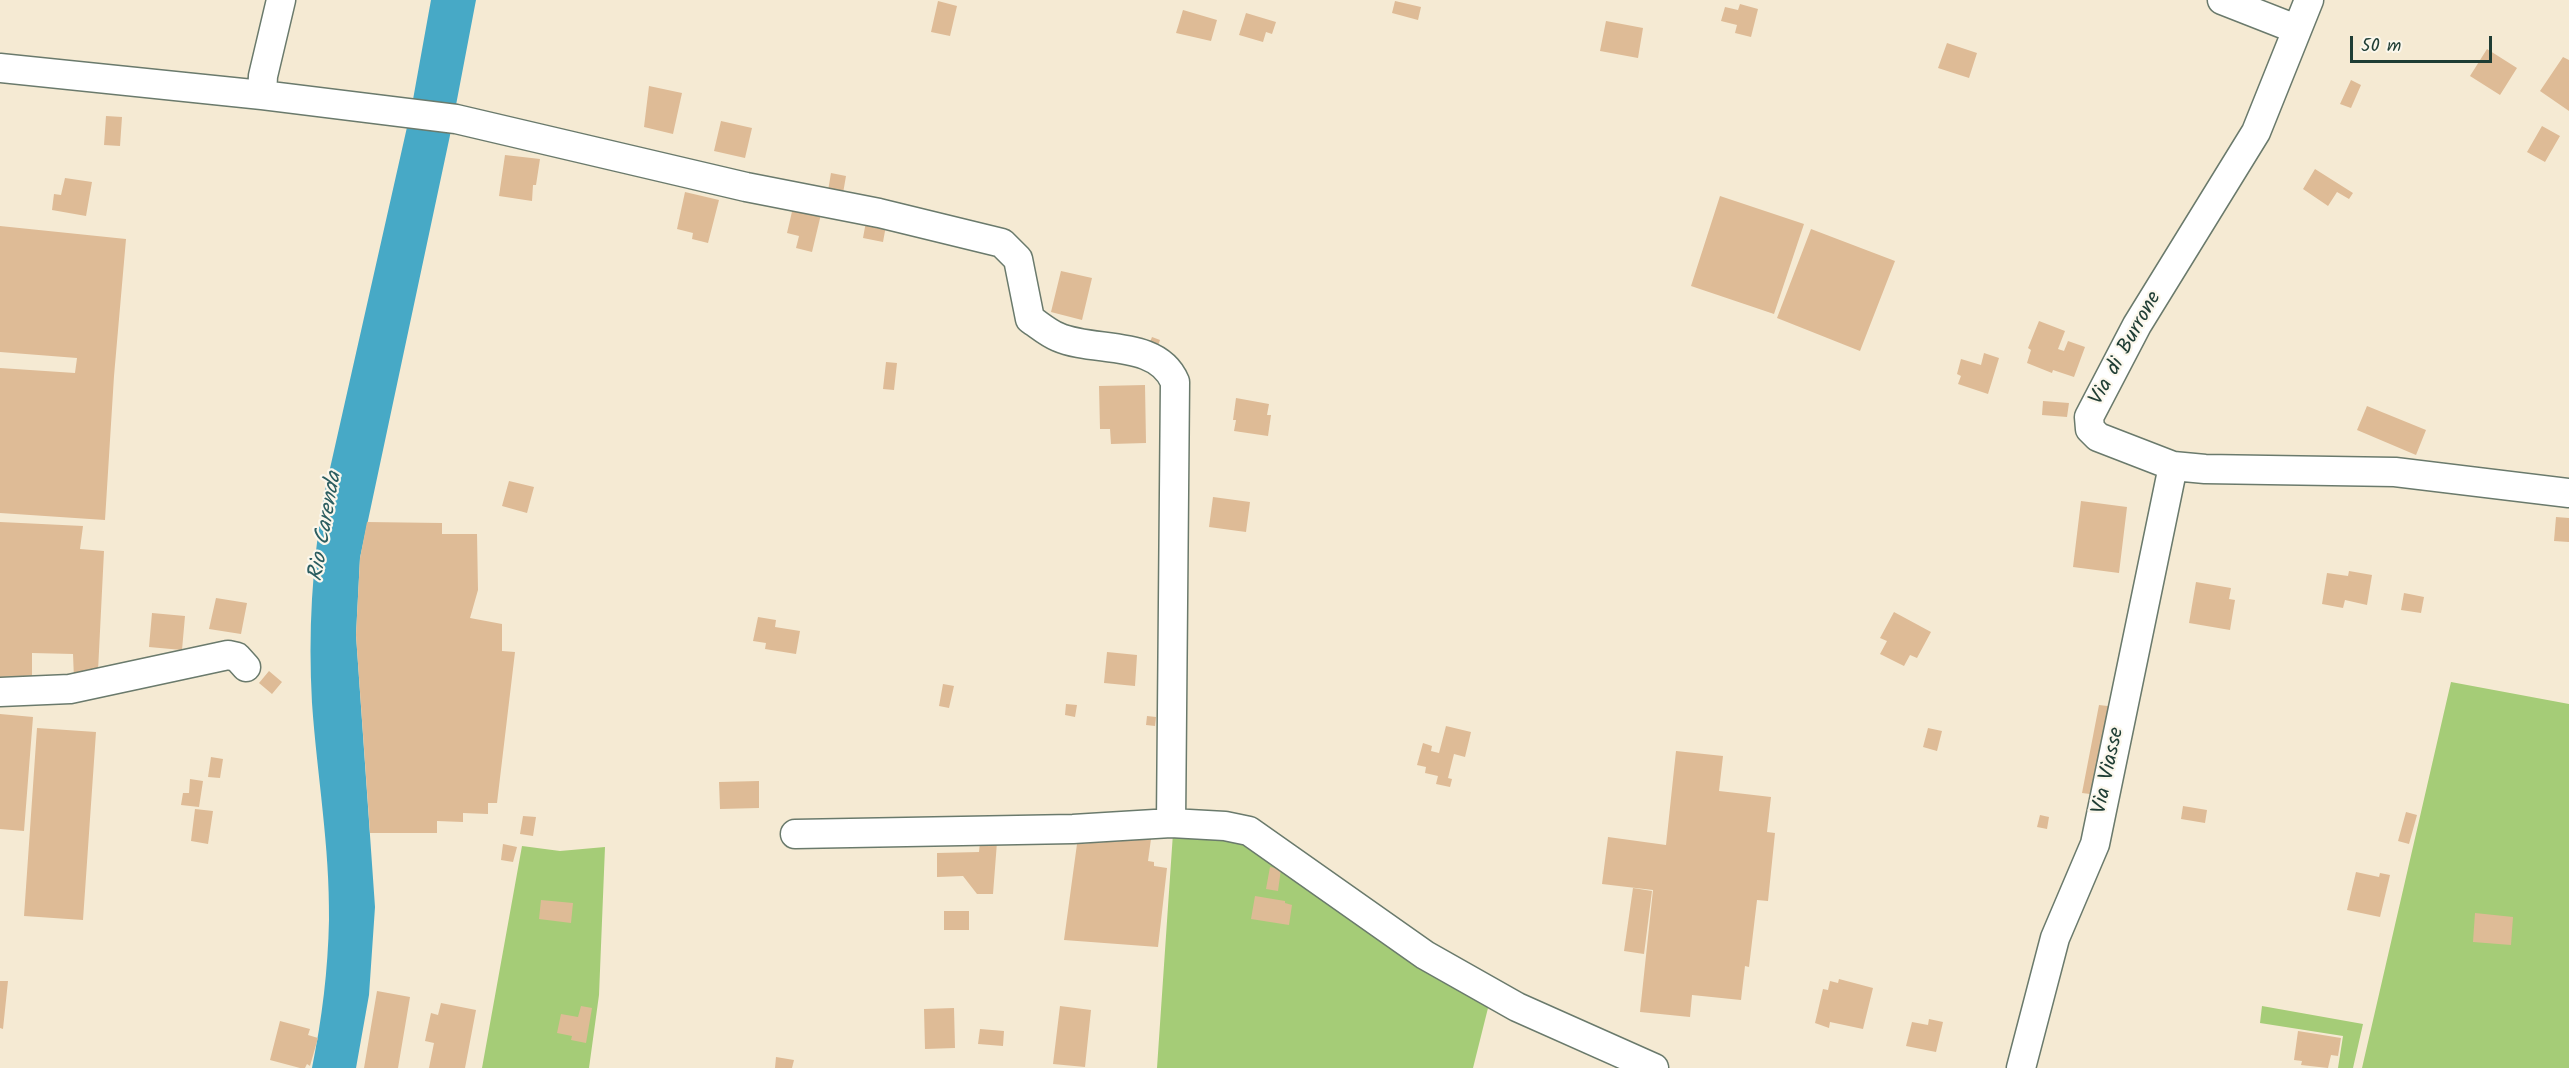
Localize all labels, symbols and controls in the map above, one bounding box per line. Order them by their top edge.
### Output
scale bar [2353,24,2496,62]
text: 50 m [2361,32,2401,61]
street label: Via di Burrone [2085,288,2169,410]
water label: Rio Carenda [304,470,350,584]
street label: Via Viasse [2089,725,2131,817]

